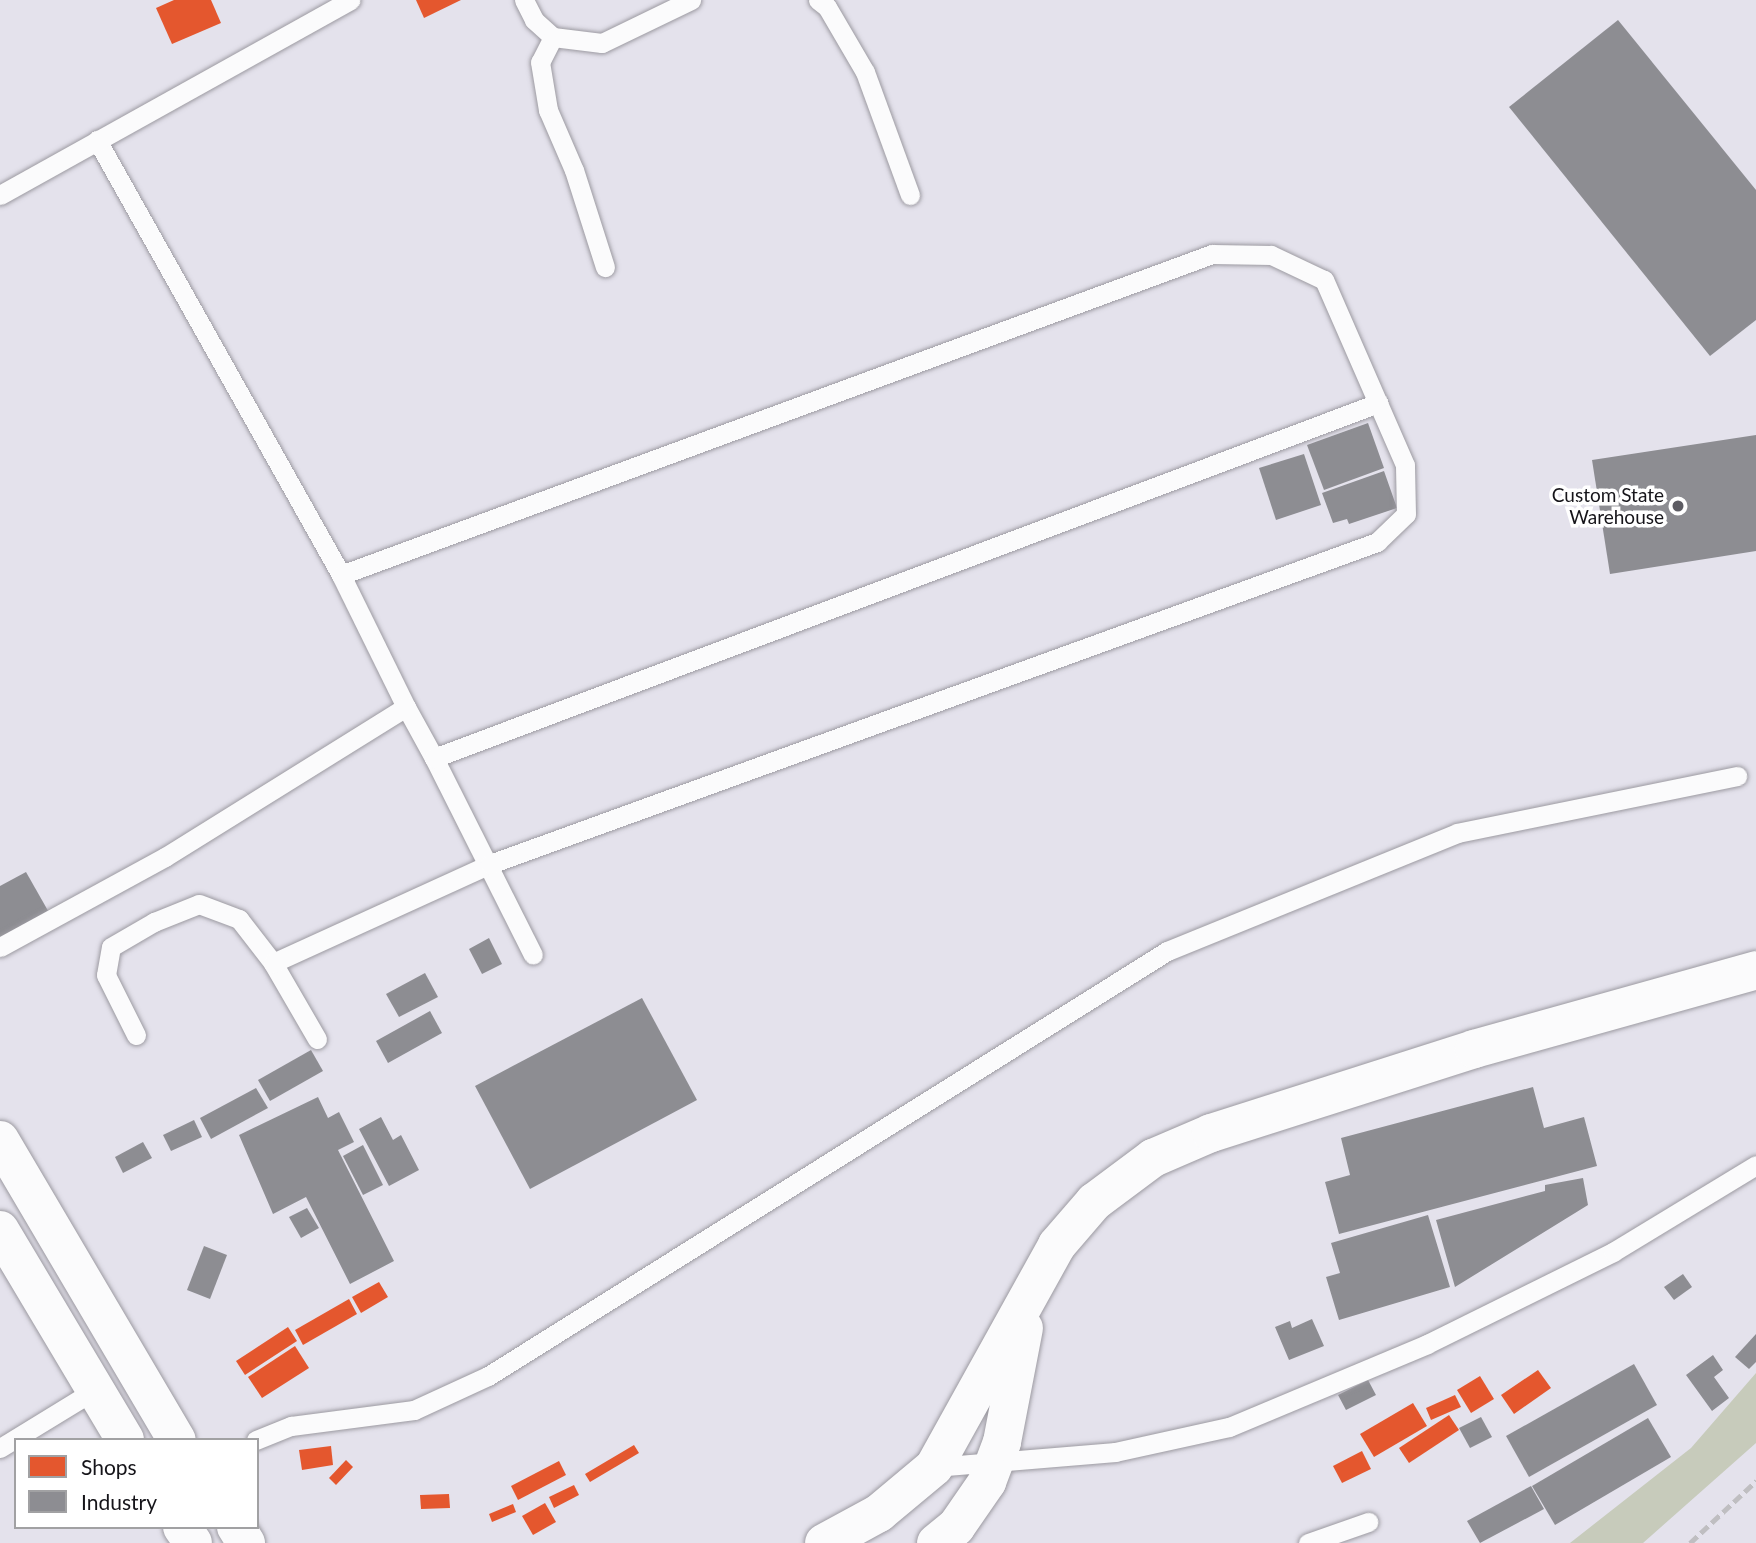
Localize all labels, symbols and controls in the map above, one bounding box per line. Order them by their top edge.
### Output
place label: Custom State Warehouse [1552,484,1664,528]
marker: Custom State Warehouse [1670,498,1686,514]
legend [14,1438,259,1529]
text: Shops [81,1454,137,1479]
text: Industry [81,1489,157,1514]

